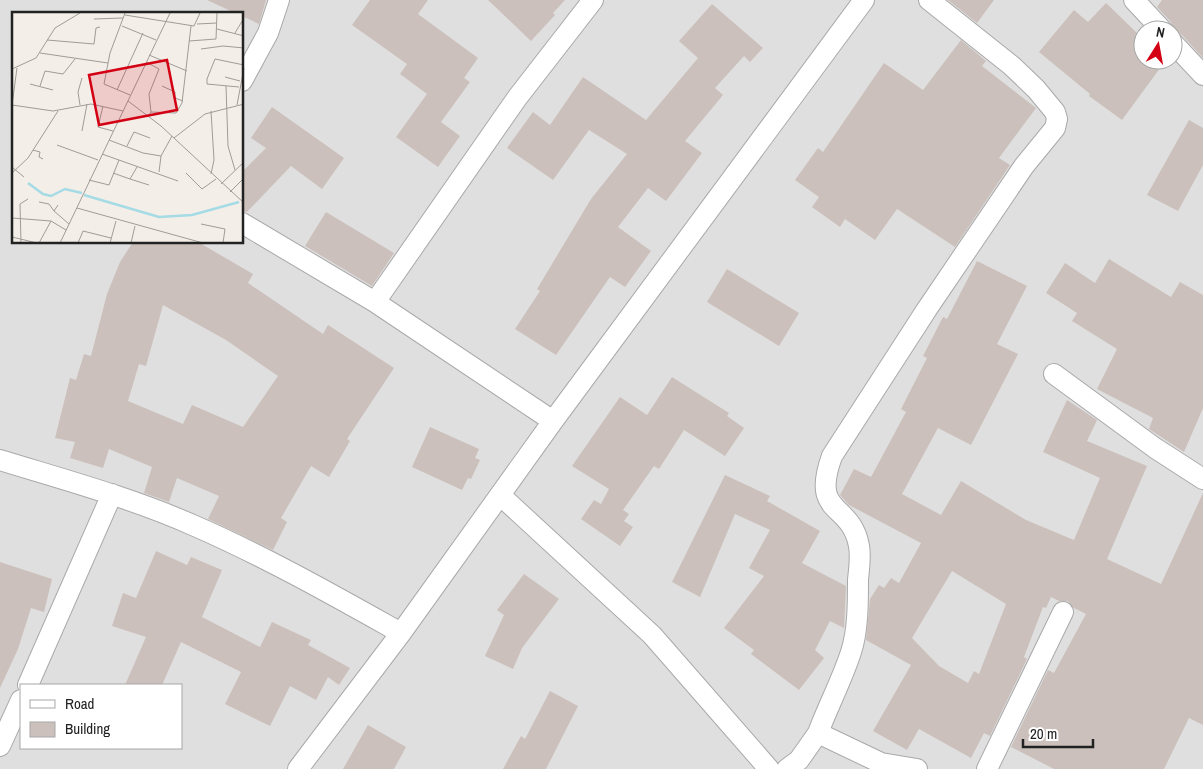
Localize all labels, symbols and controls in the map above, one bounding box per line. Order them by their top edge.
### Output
inset map [12,12,244,244]
north arrow [1133,20,1183,70]
text: N [1155,23,1166,42]
legend [20,684,182,749]
text: Road [65,693,94,714]
scale bar [1023,716,1093,748]
text: Building [65,718,110,739]
text: 20 m [1030,723,1057,744]

